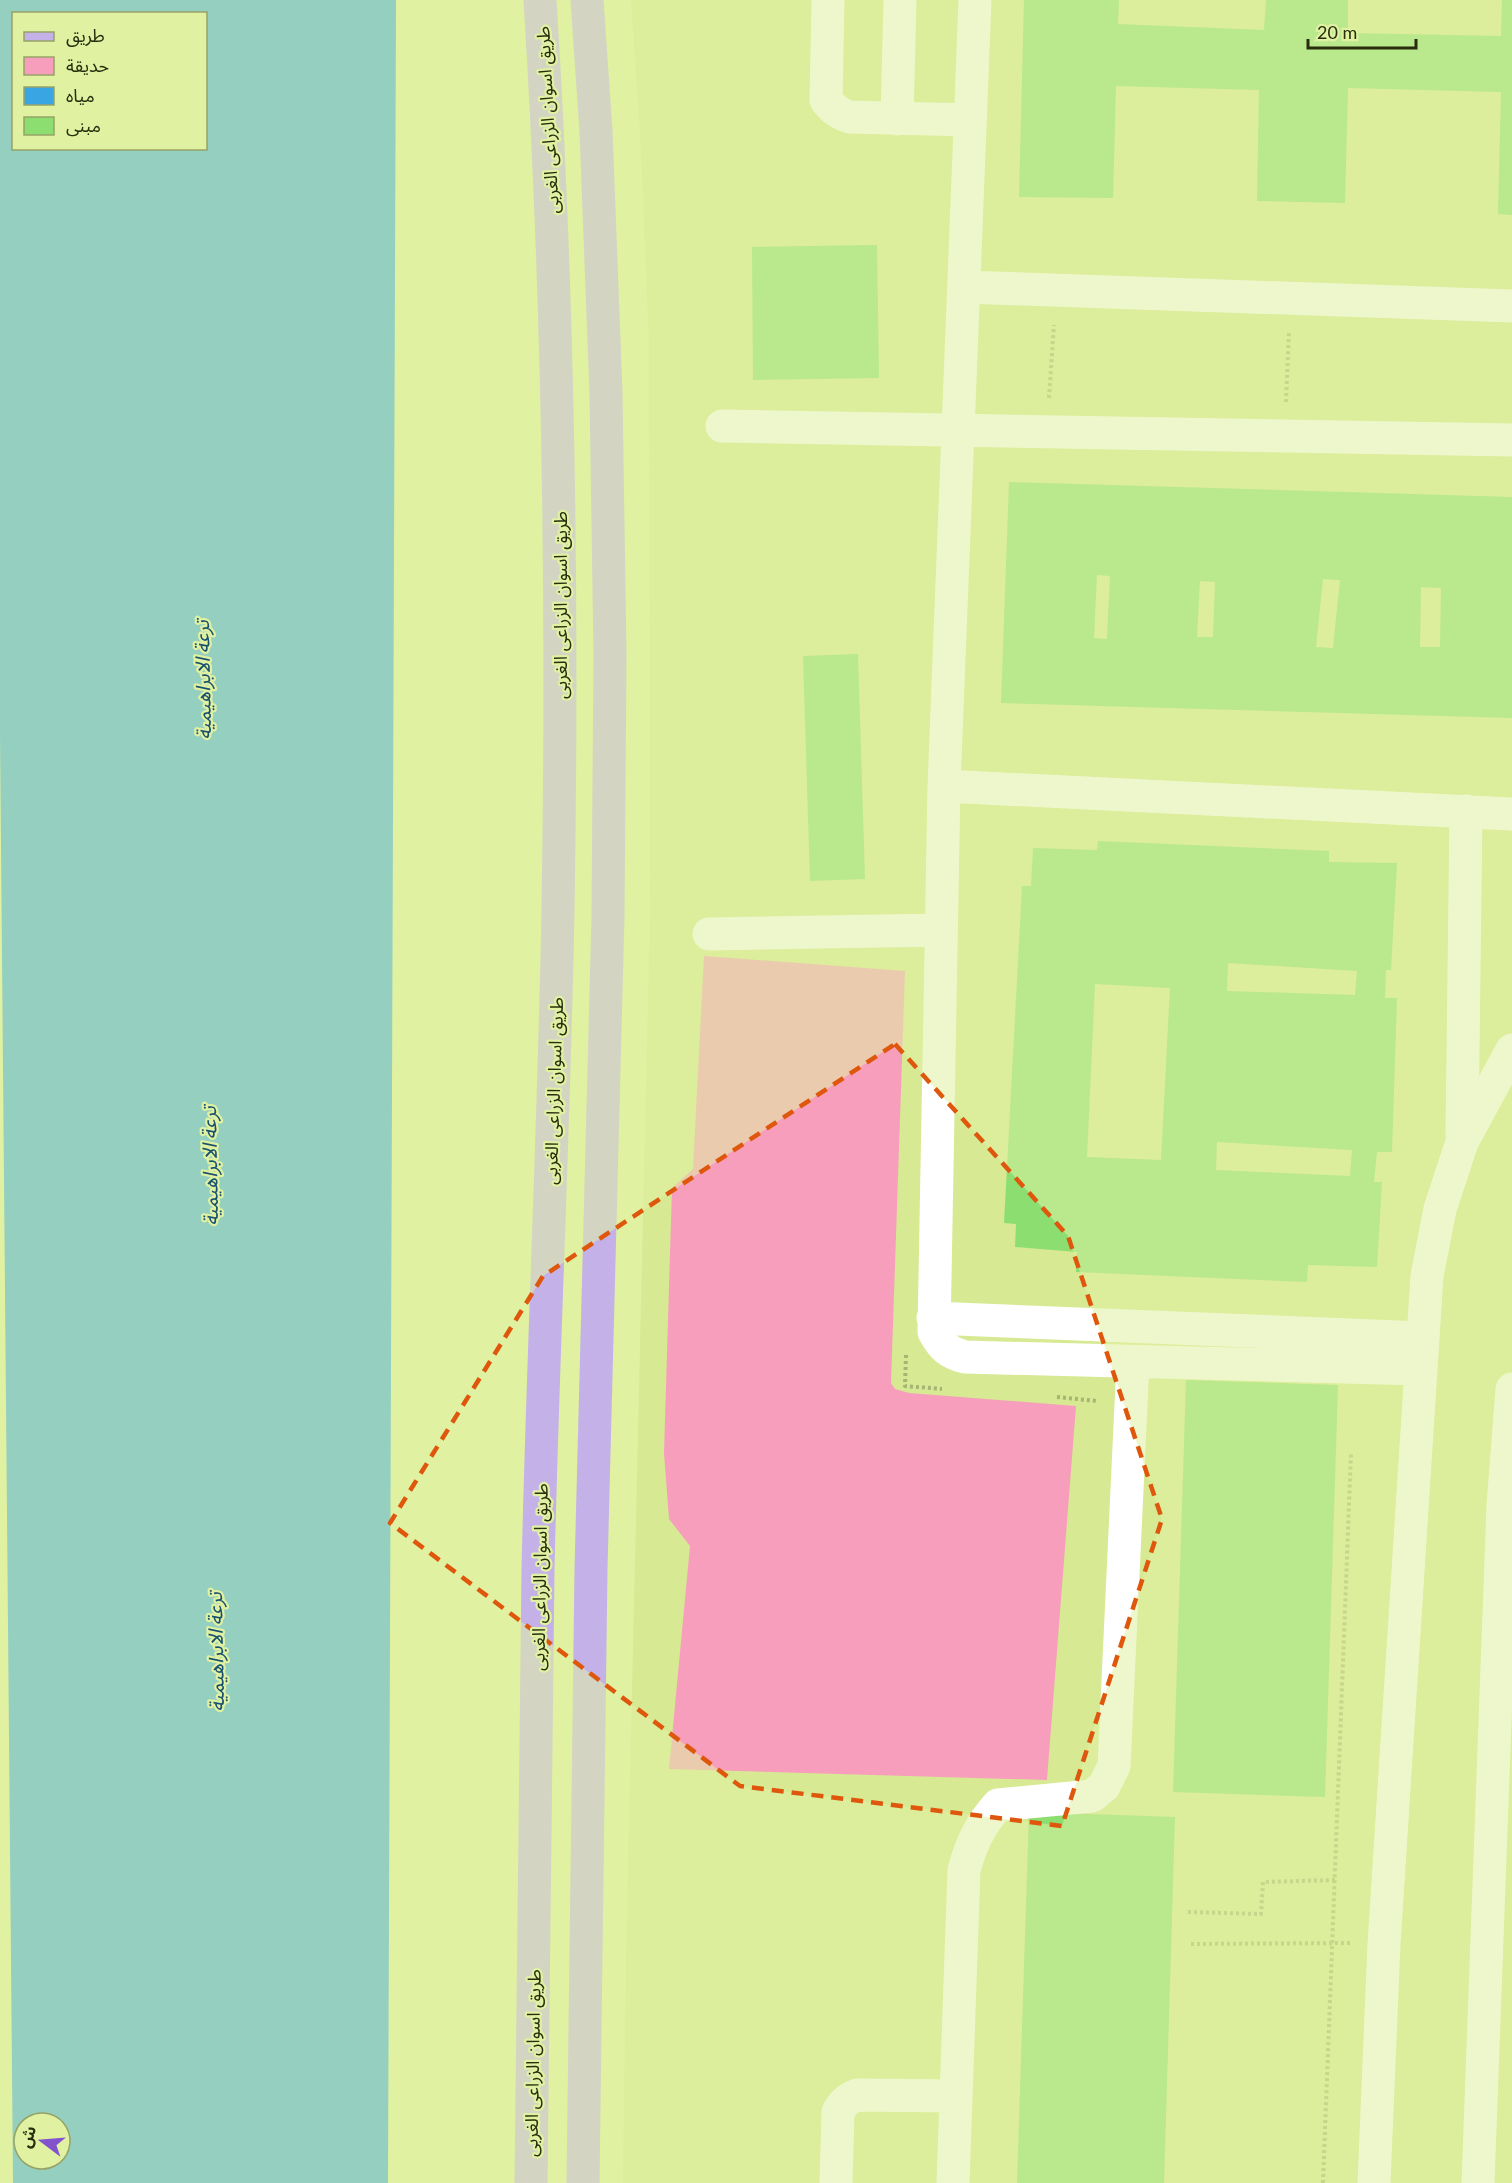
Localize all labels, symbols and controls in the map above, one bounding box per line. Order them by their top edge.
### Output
legend [12,12,207,150]
scale bar [1308,12,1416,50]
text: 20 m [1317,21,1357,43]
text: طريق [66,24,105,47]
street label: طريق اسوان الزراعى الغربى [531,26,564,214]
text: حديقة [66,54,109,76]
text: مياه [66,84,95,106]
text: مبنى [66,114,101,137]
street label: طريق اسوان الزراعى الغربى [549,511,572,699]
water label: ترعة الابراهيمية [189,617,216,740]
street label: طريق اسوان الزراعى الغربى [539,997,568,1185]
water label: ترعة الابراهيمية [196,1103,223,1226]
street label: طريق اسوان الزراعى الغربى [526,1483,553,1671]
water label: ترعة الابراهيمية [202,1589,229,1712]
street label: طريق اسوان الزراعى الغربى [519,1969,546,2157]
north arrow [12,2111,72,2171]
text: ش [15,2123,40,2150]

